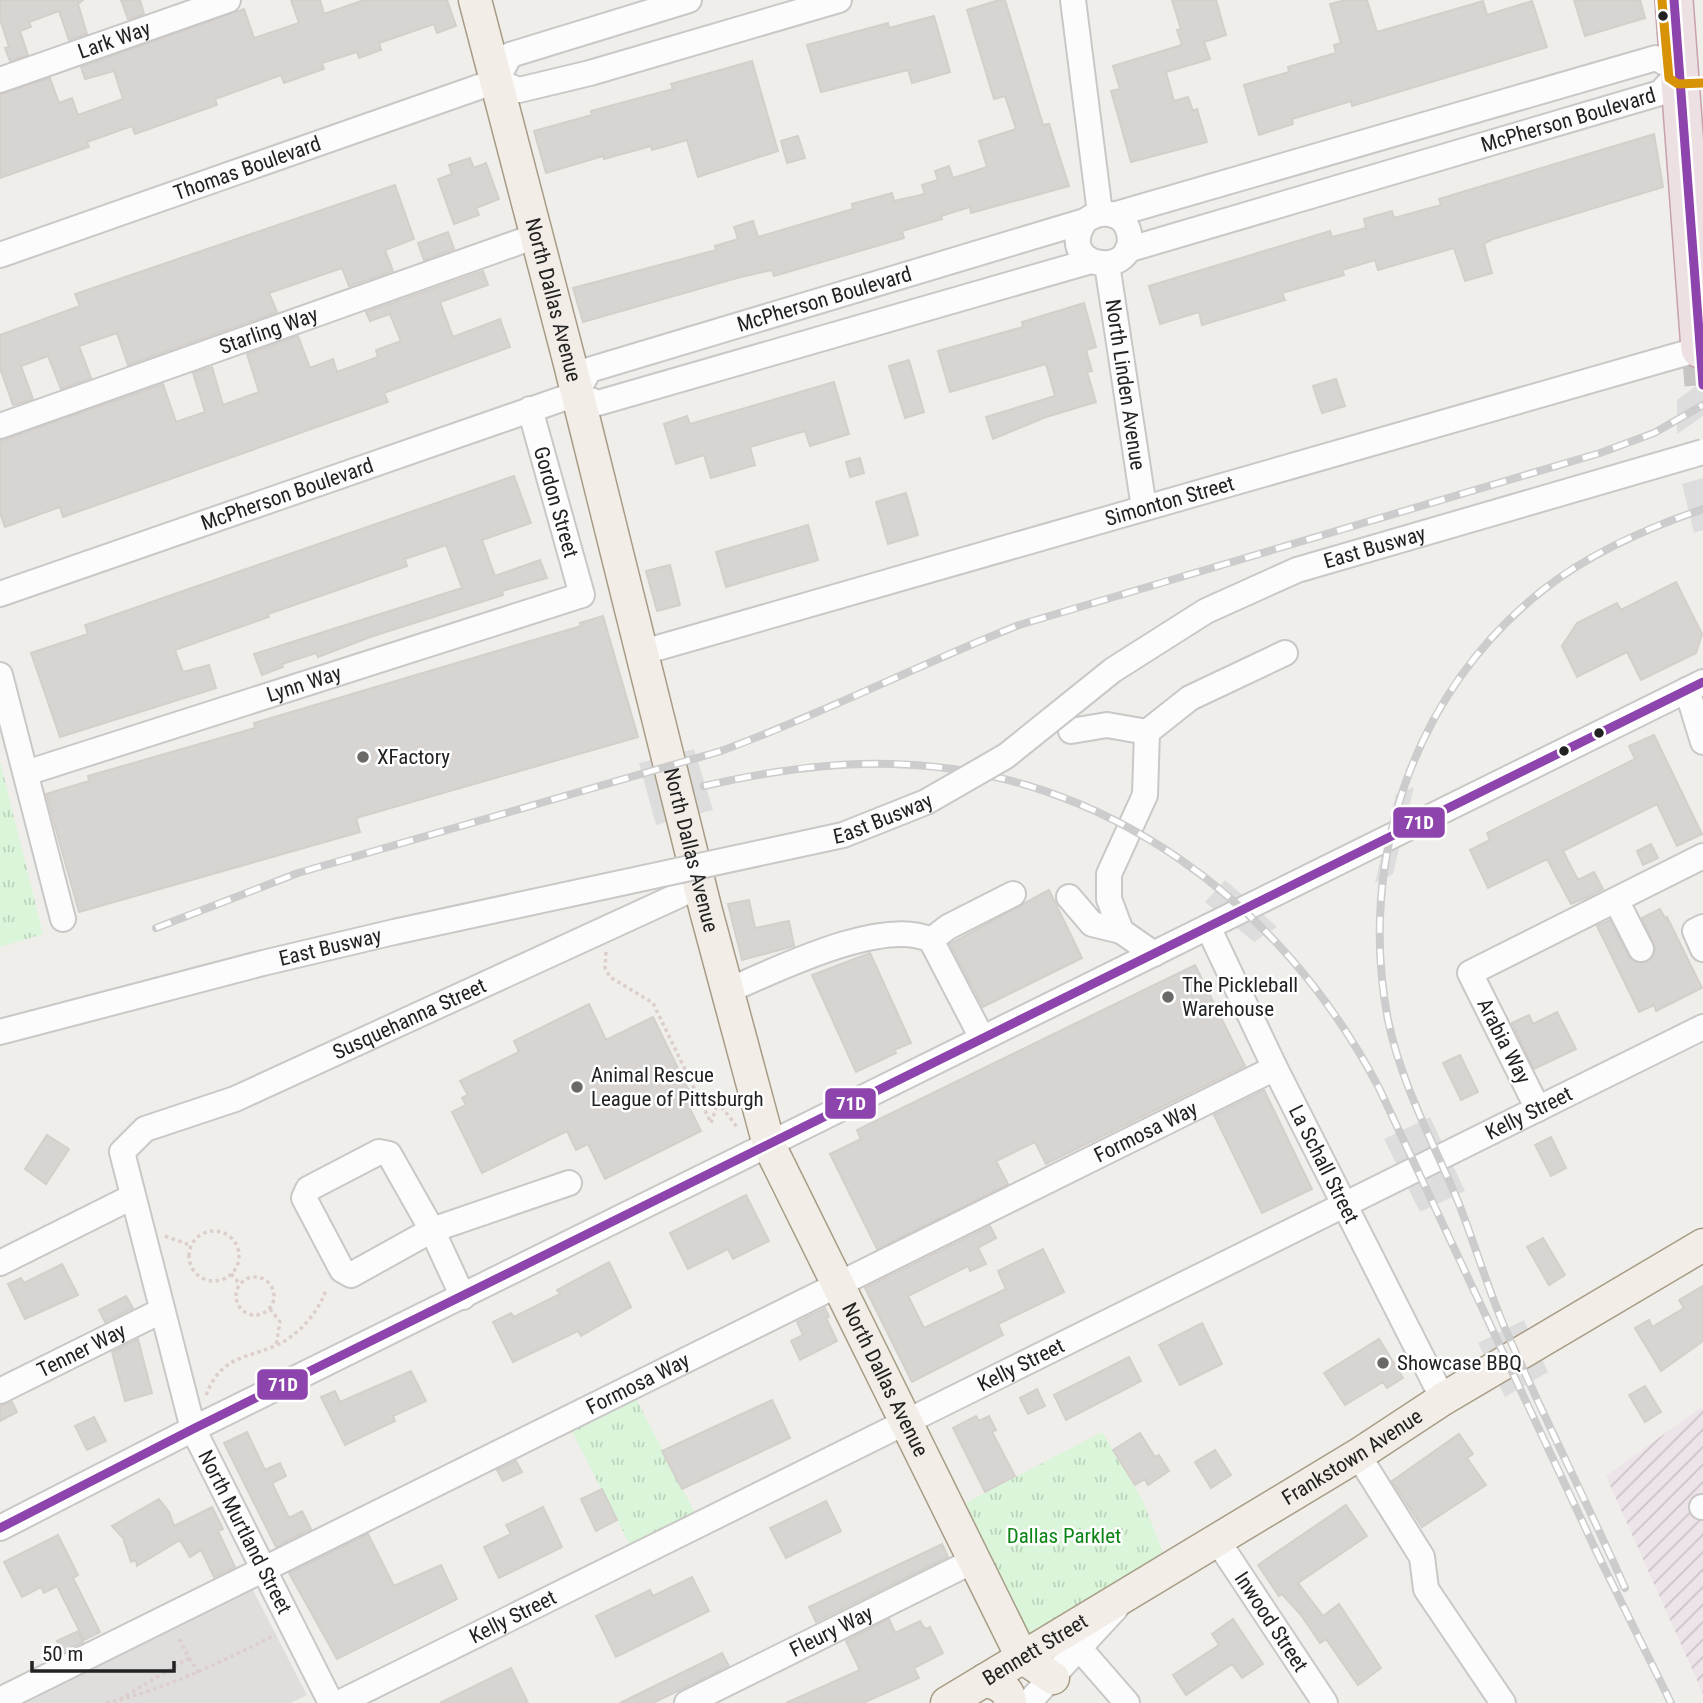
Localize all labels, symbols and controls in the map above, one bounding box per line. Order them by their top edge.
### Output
unlabelled marker [1656,9,1670,23]
street label: Lark Way [75,16,154,64]
street label: McPherson Boulevard [1478,83,1658,157]
street label: Thomas Boulevard [171,131,324,205]
street label: North Dallas Avenue [520,215,586,385]
street label: McPherson Boulevard [734,262,914,337]
street label: North Linden Avenue [1101,298,1150,472]
street label: Starling Way [216,302,321,359]
street label: Gordon Street [529,444,583,560]
street label: McPherson Boulevard [198,453,377,535]
street label: Simonton Street [1102,471,1237,531]
street label: East Busway [1321,521,1428,574]
street label: Lynn Way [264,661,345,707]
unlabelled marker [1592,726,1606,740]
unlabelled marker [1557,744,1571,758]
place label: XFactory [377,745,450,769]
marker: XFactory [355,749,371,765]
street label: North Dallas Avenue [659,765,723,935]
street label: East Busway [831,789,937,849]
line badge: 71D [1392,806,1446,839]
text: 71D [1404,811,1434,834]
street label: East Busway [277,923,384,971]
street label: Susquehanna Street [329,973,490,1064]
place label: The Pickleball Warehouse [1182,973,1298,1021]
marker: The Pickleball Warehouse [1160,989,1176,1005]
street label: Arabia Way [1472,994,1536,1088]
place label: Animal Rescue League of Pittsburgh [591,1063,764,1111]
marker: Animal Rescue League of Pittsburgh [569,1079,585,1095]
street label: Kelly Street [1482,1082,1576,1145]
line badge: 71D [824,1087,877,1120]
text: 71D [836,1092,866,1115]
street label: Formosa Way [1090,1096,1202,1168]
street label: La Schall Street [1284,1101,1364,1227]
street label: North Dallas Avenue [837,1299,933,1461]
street label: Tenner Way [33,1318,130,1383]
street label: Kelly Street [974,1334,1068,1397]
street label: Formosa Way [582,1348,694,1419]
place label: Showcase BBQ [1397,1351,1522,1375]
marker: Showcase BBQ [1375,1355,1391,1371]
line badge: 71D [256,1368,309,1401]
text: 71D [268,1373,298,1396]
street label: Frankstown Avenue [1278,1404,1427,1510]
street label: North Murtland Street [193,1446,297,1618]
park label: Dallas Parklet [1007,1524,1121,1548]
street label: Inwood Street [1229,1567,1313,1676]
street label: Kelly Street [466,1585,560,1648]
street label: Fleury Way [786,1601,877,1662]
street label: Bennett Street [978,1609,1092,1691]
scale bar [32,1630,173,1674]
text: 50 m [42,1642,83,1666]

